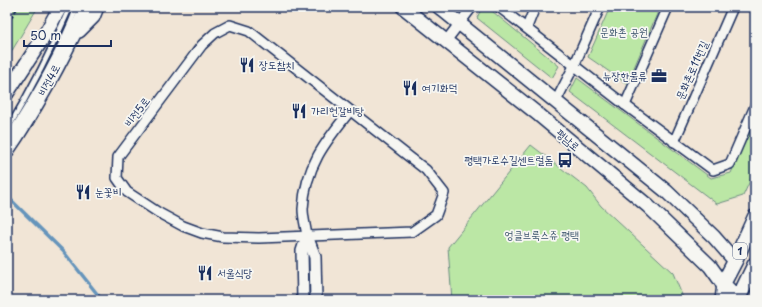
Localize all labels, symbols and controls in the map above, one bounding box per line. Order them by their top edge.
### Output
scale bar [24,22,111,48]
park label: 문화촌 공원 [600,23,648,40]
text: 50 m [30,26,61,44]
street label: 문화촌로11번길 [671,37,712,102]
restaurant icon: 장도참치 [238,56,256,74]
place label: 장도참치 [259,56,294,73]
street label: 비전4로 [33,61,64,99]
place label: 뉴장한물류 [603,67,647,84]
office icon: 뉴장한물류 [650,67,668,85]
restaurant icon: 여기화덕 [401,79,419,97]
place label: 여기화덕 [422,79,457,96]
street label: 비전5로 [120,93,154,130]
restaurant icon: 가리헌갈비탕 [290,102,308,120]
place label: 가리헌갈비탕 [311,102,364,119]
street label: 평남로 [553,125,584,155]
place label: 평택가로수길센트럴돔 [464,151,553,168]
bus stop icon: 평택가로수길센트럴돔 [556,151,574,169]
restaurant icon: 눈꽃비 [74,183,92,201]
place label: 눈꽃비 [95,183,122,200]
park label: 엉클브룩스쥬 평택 [505,226,579,243]
road number: 1 [733,243,747,259]
restaurant icon: 서울식당 [196,264,214,282]
place label: 서울식당 [217,264,253,281]

